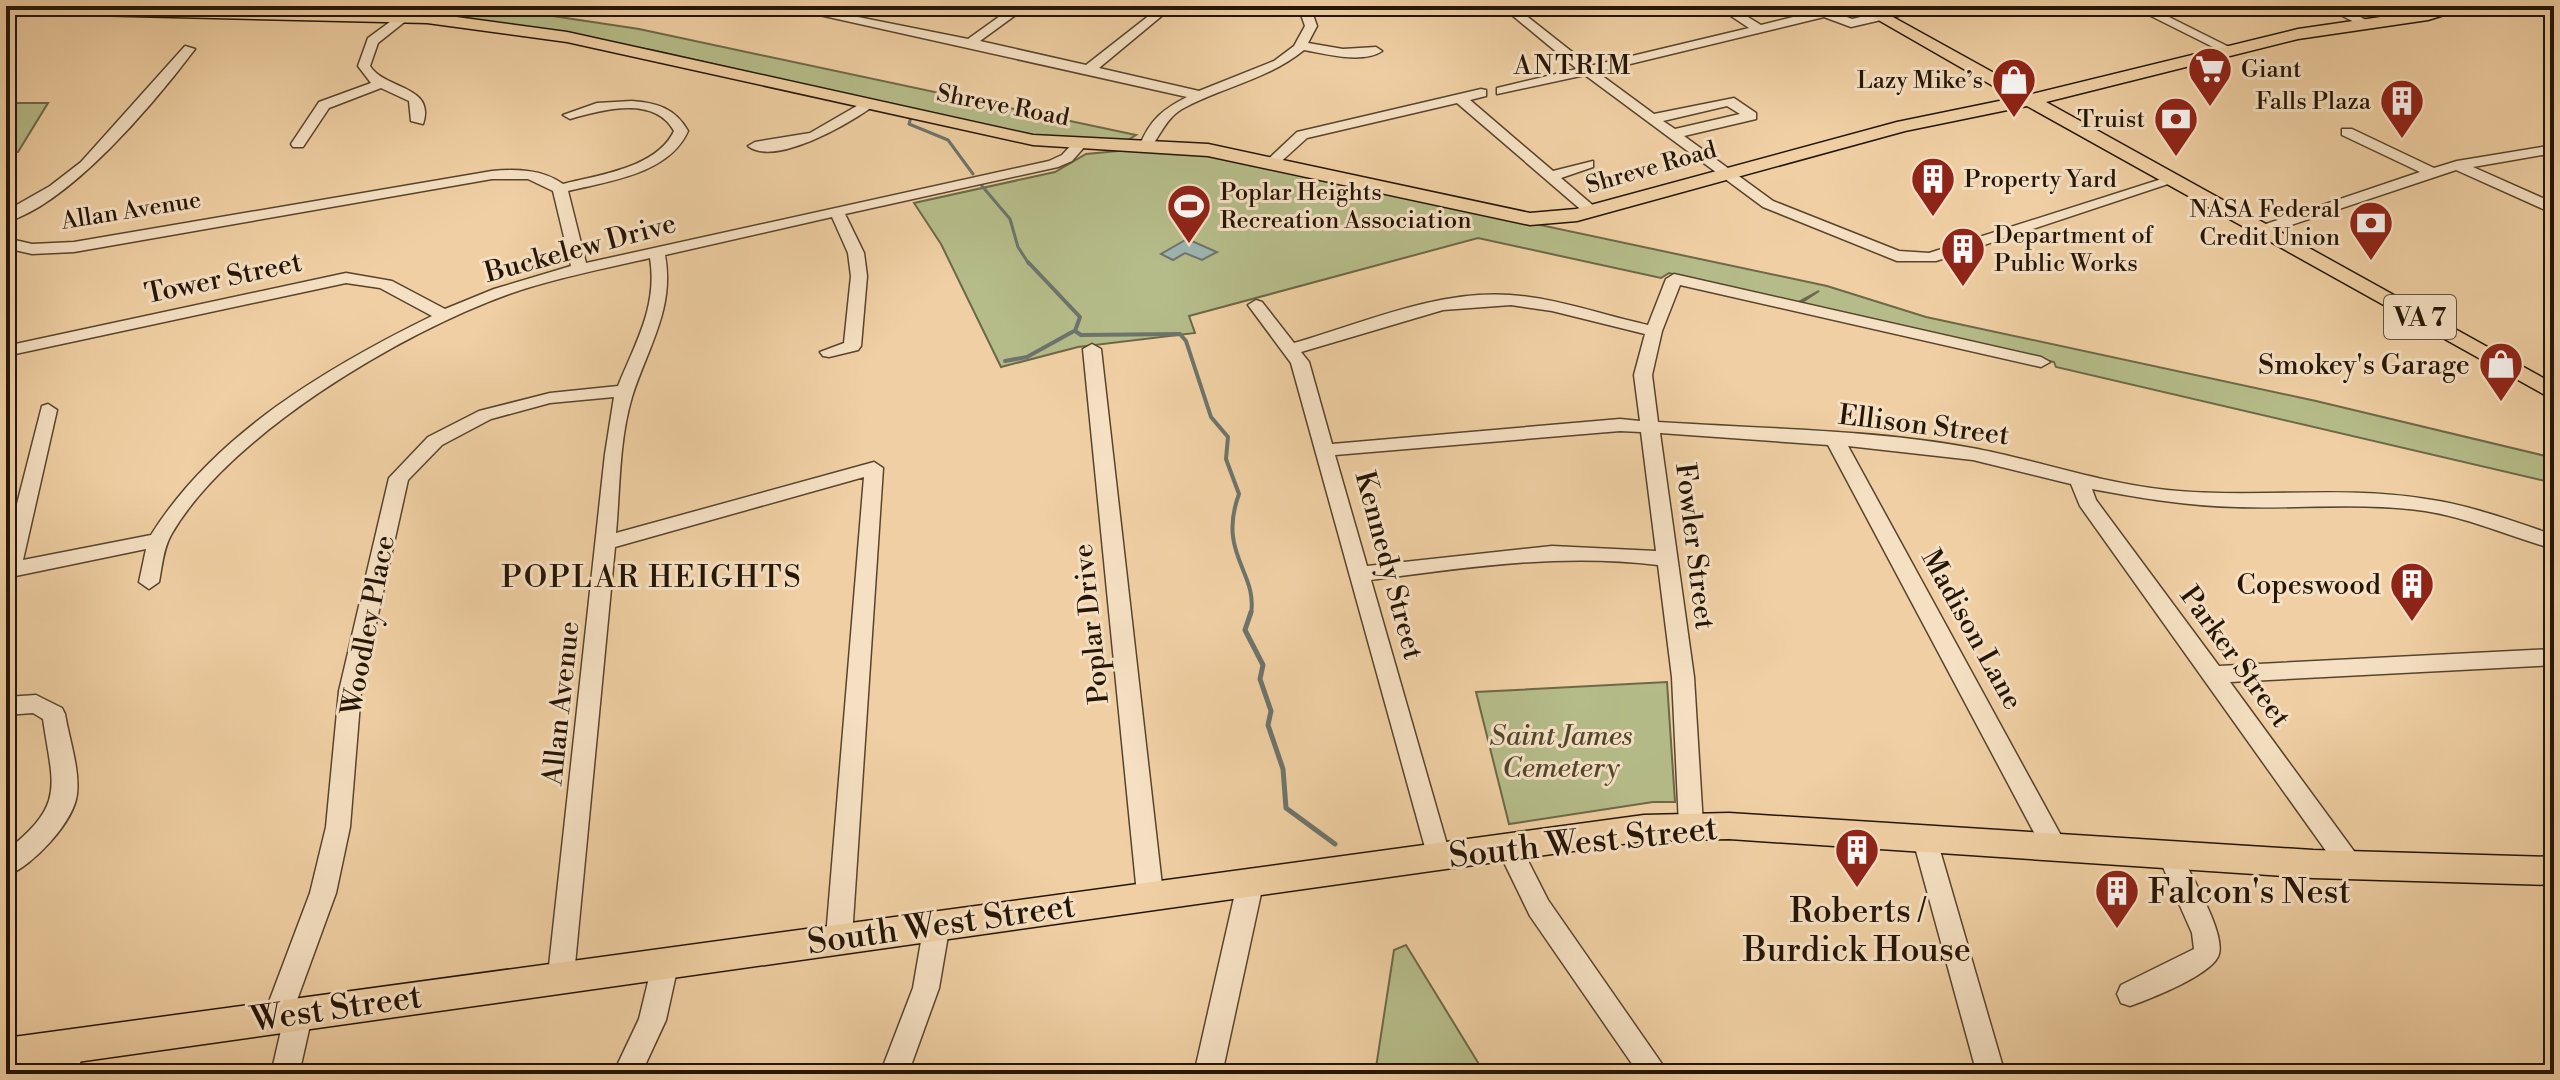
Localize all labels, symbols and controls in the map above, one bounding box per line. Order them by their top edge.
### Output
supermarket icon: Giant [2186,45,2234,108]
district label: ANTRIM [1513,50,1632,82]
place label: Giant [2241,55,2302,85]
shop icon: Lazy Mike’s [1990,56,2038,119]
place label: Lazy Mike’s [1857,66,1983,96]
building icon: Falls Plaza [2378,77,2426,140]
street label: Shreve Road [934,78,1072,134]
place label: Falls Plaza [2256,87,2372,117]
bank icon: Truist [2152,95,2200,158]
place label: Truist [2077,105,2145,135]
street label: Shreve Road [1582,135,1720,201]
building icon: Property Yard [1909,155,1957,218]
place label: Property Yard [1964,165,2117,195]
place label: Poplar Heights Recreation Association [1220,178,1472,236]
sports icon: Poplar Heights Recreation Association [1165,182,1213,245]
street label: Allan Avenue [58,185,203,237]
place label: NASA Federal Credit Union [2189,195,2340,253]
bank icon: NASA Federal Credit Union [2347,199,2395,262]
street label: Buckelew Drive [480,206,680,291]
place label: Department of Public Works [1994,221,2154,279]
building icon: Department of Public Works [1939,225,1987,288]
street label: Tower Street [142,245,305,312]
road number: VA 7 [2384,295,2456,339]
shop icon: Smokey's Garage [2477,340,2525,403]
place label: Smokey's Garage [2258,348,2470,383]
street label: Ellison Street [1836,398,2011,453]
street label: Fowler Street [1667,461,1722,631]
street label: Kennedy Street [1347,467,1431,664]
street label: Woodley Place [334,532,403,719]
street label: Poplar Drive [1066,542,1117,706]
street label: Madison Lane [1913,543,2030,716]
district label: POPLAR HEIGHTS [501,559,803,597]
building icon: Copeswood [2388,560,2436,623]
place label: Copeswood [2237,568,2381,603]
street label: Parker Street [2172,579,2298,734]
street label: Allan Avenue [535,619,588,788]
park label: Saint James Cemetery [1490,719,1632,786]
street label: South West Street [1447,808,1720,878]
building icon: Roberts / Burdick House [1833,826,1881,889]
building icon: Falcon's Nest [2093,867,2141,930]
place label: Falcon's Nest [2148,872,2351,914]
street label: South West Street [805,885,1078,965]
place label: Roberts / Burdick House [1742,891,1971,972]
street label: West Street [247,976,425,1042]

